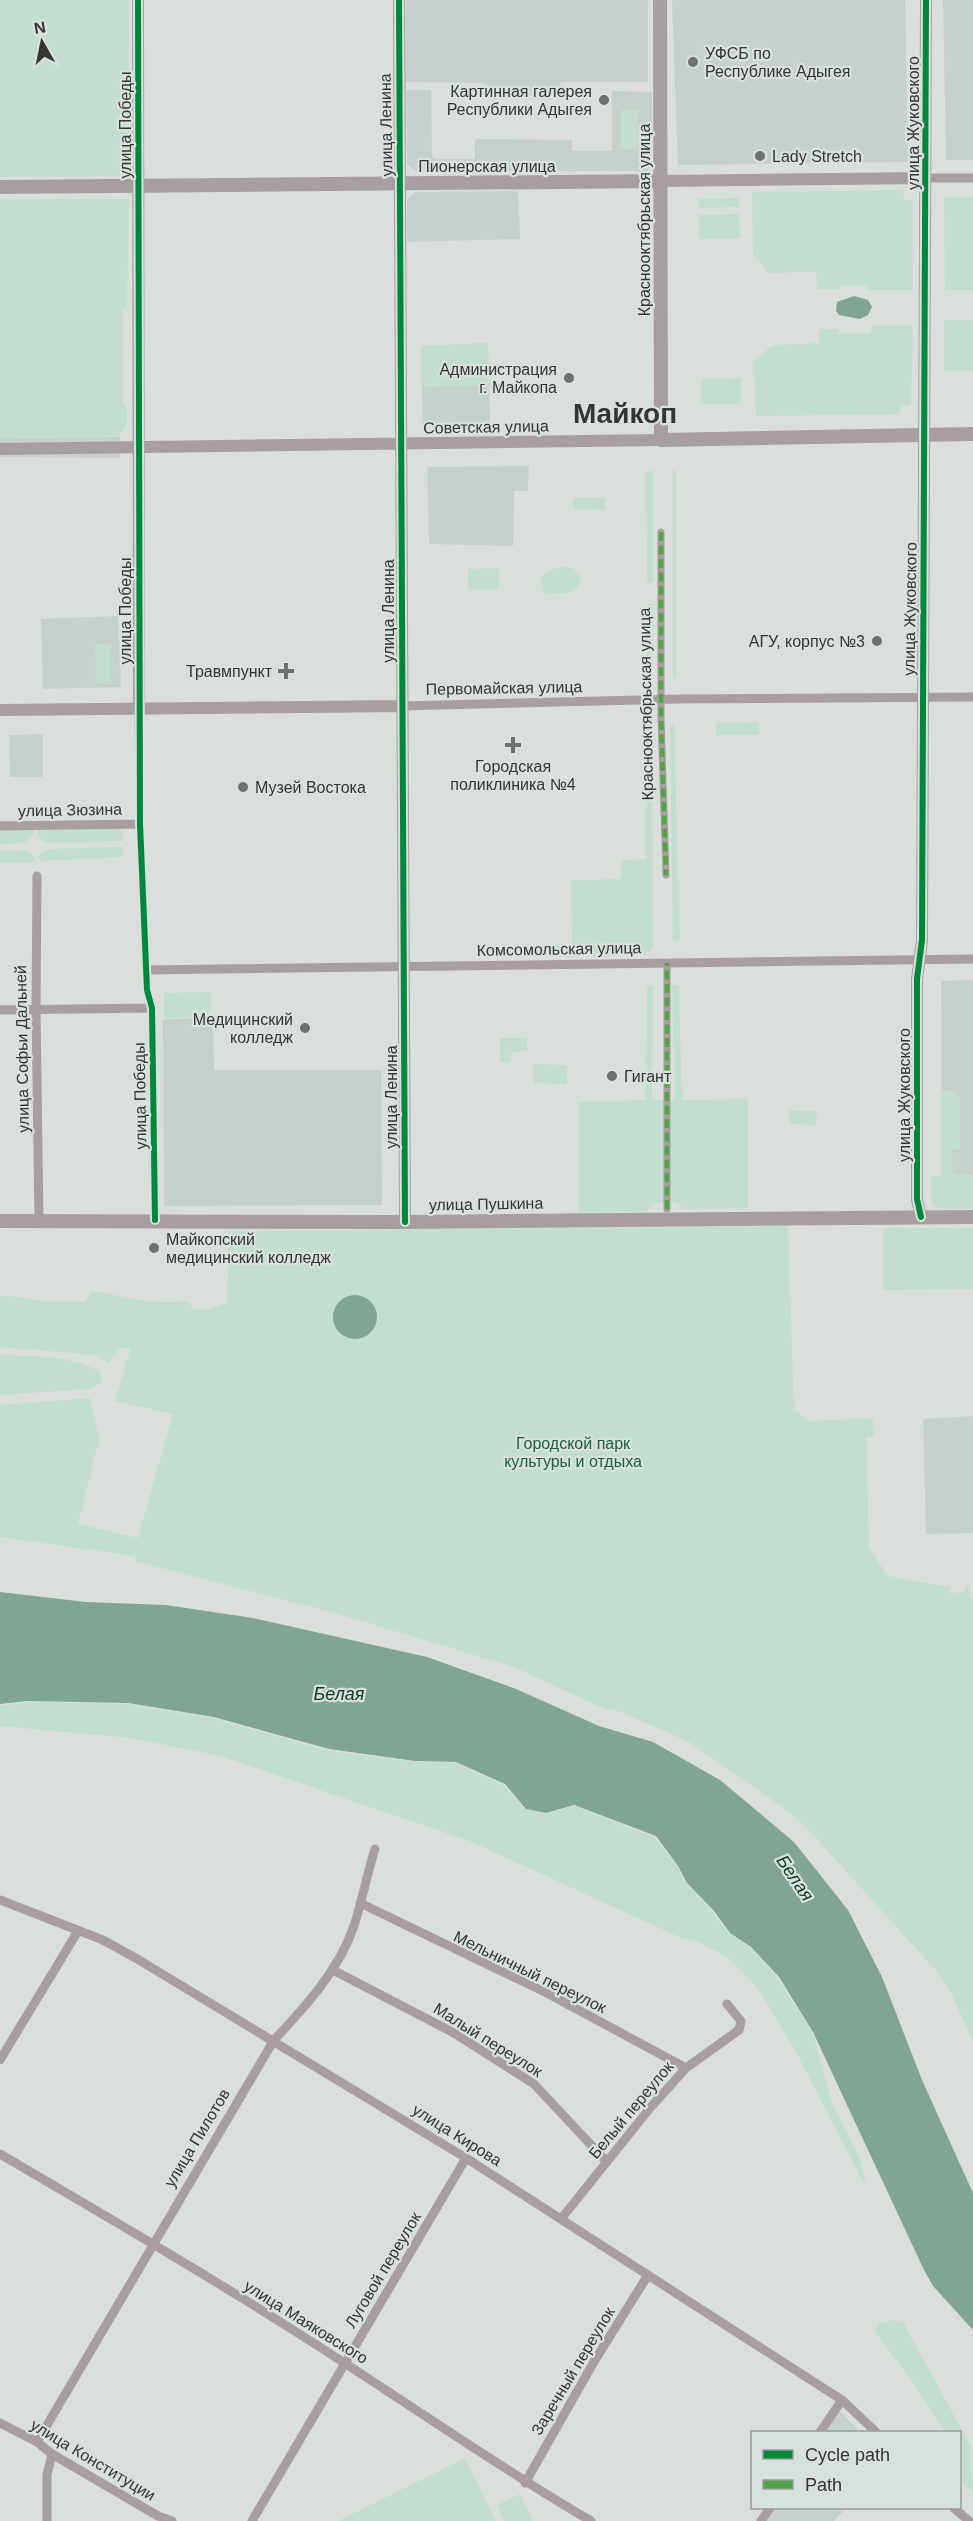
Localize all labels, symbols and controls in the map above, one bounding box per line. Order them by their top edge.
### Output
north arrow [12,12,72,72]
text: N [33,18,47,37]
place label: УФСБ по Республике Адыгея [705,45,851,80]
marker: УФСБ по Республике Адыгея [686,55,700,69]
street label: улица Жуковского [905,56,922,190]
street label: улица Победы [117,71,134,179]
street label: улица Ленина [377,73,395,177]
place label: Картинная галерея Республики Адыгея [447,83,592,118]
marker: Картинная галерея Республики Адыгея [597,93,611,107]
street label: Краснооктябрьская улица [636,124,653,316]
place label: Lady Stretch [772,148,862,165]
marker: Lady Stretch [753,149,767,163]
street label: Пионерская улица [418,158,556,175]
place label: Администрация г. Майкопа [439,361,557,396]
marker: Администрация г. Майкопа [562,371,576,385]
district label: Майкоп [573,398,677,429]
street label: Советская улица [423,417,549,437]
street label: улица Жуковского [900,542,920,676]
street label: улица Победы [117,557,134,665]
street label: улица Ленина [380,559,397,663]
street label: Краснооктябрьская улица [636,607,656,800]
place label: АГУ, корпус №3 [749,633,865,650]
marker: АГУ, корпус №3 [870,634,884,648]
marker: Травмпункт [277,662,295,680]
place label: Травмпункт [186,663,273,680]
street label: Первомайская улица [426,678,583,698]
marker: Городская поликлиника №4 [504,736,522,754]
place label: Городская поликлиника №4 [450,758,576,793]
place label: Музей Востока [255,779,366,796]
marker: Музей Востока [236,780,250,794]
street label: улица Зюзина [18,801,122,819]
street label: Комсомольская улица [476,939,642,959]
street label: улица Софьи Дальней [12,965,32,1133]
place label: Медицинский колледж [193,1011,293,1046]
marker: Медицинский колледж [298,1021,312,1035]
street label: улица Жуковского [896,1028,913,1162]
street label: улица Победы [131,1042,149,1150]
street label: улица Ленина [383,1045,400,1149]
place label: Гигант [624,1068,672,1085]
marker: Гигант [605,1069,619,1083]
street label: улица Пушкина [429,1195,543,1213]
place label: Майкопский медицинский колледж [166,1231,331,1266]
marker: Майкопский медицинский колледж [147,1241,161,1255]
park label: Городской парк культуры и отдыха [504,1435,642,1470]
water label: Белая [314,1684,365,1704]
water label: Белая [772,1851,818,1905]
street label: Мельничный переулок [451,1928,610,2017]
street label: Малый переулок [431,2000,546,2081]
street label: Белый переулок [585,2057,677,2162]
street label: улица Пилотов [161,2086,233,2190]
street label: улица Кирова [409,2101,505,2169]
street label: Луговой переулок [342,2208,425,2331]
street label: улица Маяковского [241,2277,371,2367]
street label: Заречный переулок [528,2303,618,2438]
street label: улица Конституции [28,2416,158,2504]
legend [751,2431,961,2509]
text: Cycle path [805,2445,890,2465]
text: Path [805,2475,842,2495]

